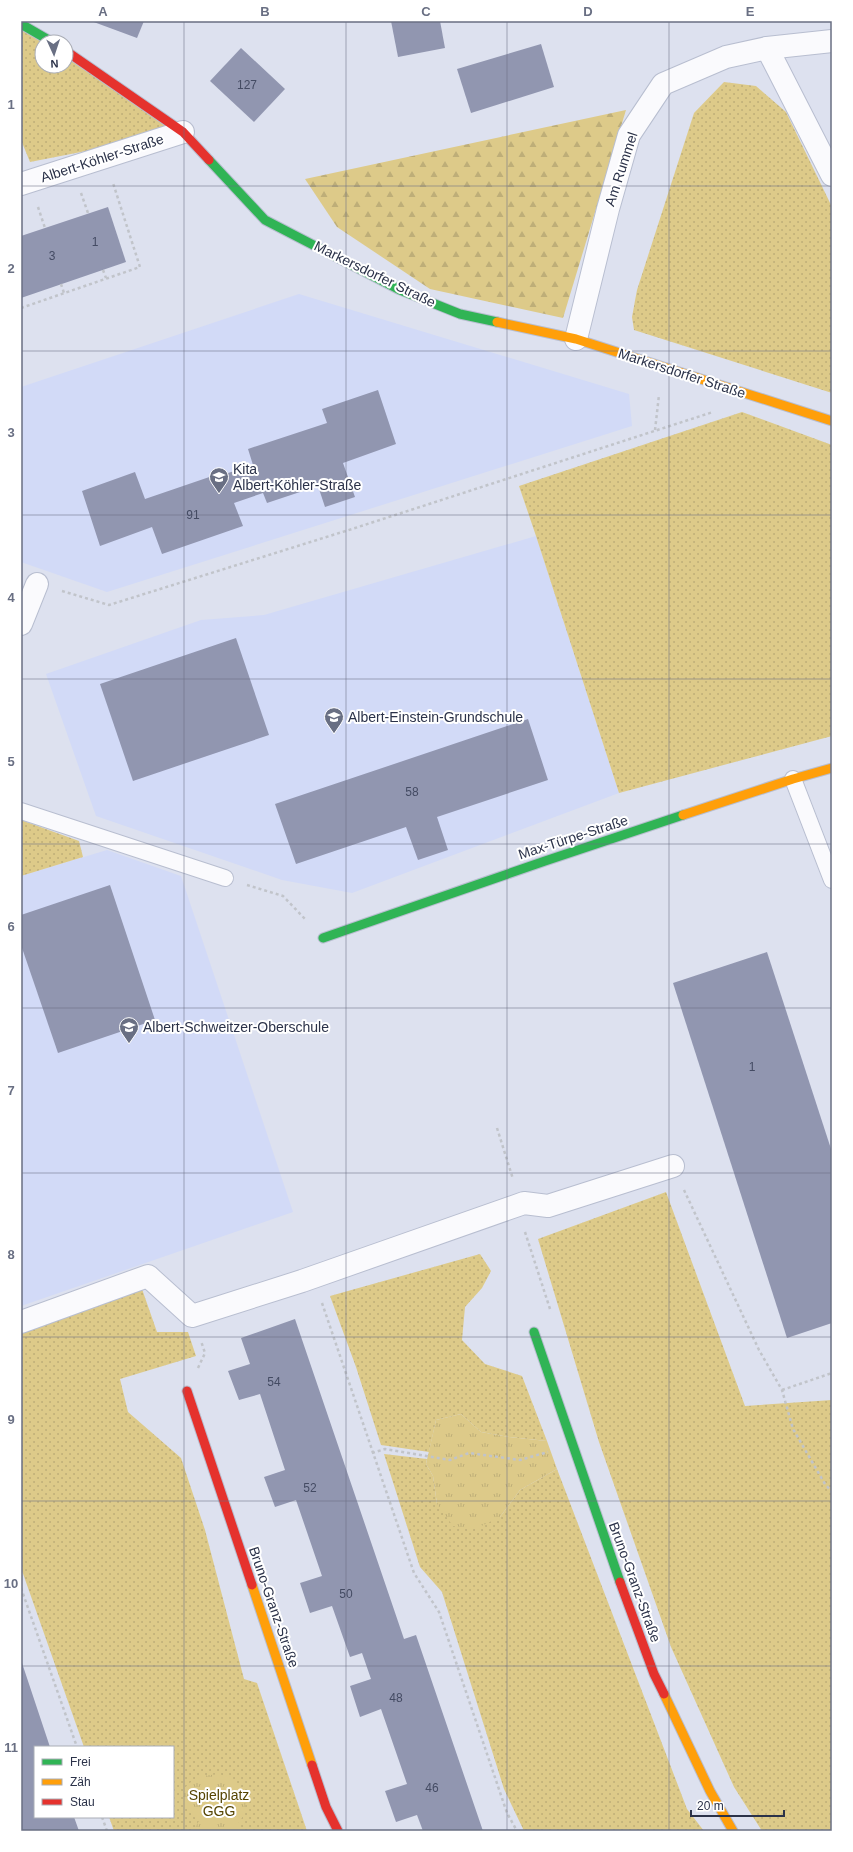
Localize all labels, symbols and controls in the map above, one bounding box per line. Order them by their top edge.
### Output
text: A [98,4,108,19]
text: B [260,4,270,19]
text: C [421,4,431,19]
text: D [583,4,593,19]
text: E [746,4,755,19]
north arrow [34,34,74,74]
text: N [50,58,59,70]
house number: 127 [237,78,257,92]
text: 1 [7,97,15,112]
street label: Albert-Köhler-Straße [38,130,166,185]
street label: Am Rummel [601,130,641,208]
house number: 1 [92,235,99,249]
street label: Markersdorfer Straße [312,238,438,310]
house number: 3 [49,249,56,263]
text: 2 [7,261,15,276]
street label: Markersdorfer Straße [616,345,748,401]
text: 3 [7,425,15,440]
place label: Kita Albert-Köhler-Straße [233,461,362,493]
school or university icon: Kita Albert-Köhler-Straße [208,466,230,494]
house number: 91 [186,508,200,522]
text: 4 [7,590,15,605]
school or university icon: Albert-Einstein-Grundschule [323,706,345,734]
place label: Albert-Einstein-Grundschule [348,709,523,725]
text: 5 [7,754,15,769]
house number: 58 [405,785,419,799]
street label: Max-Türpe-Straße [516,812,630,862]
text: 6 [7,919,15,934]
school or university icon: Albert-Schweitzer-Oberschule [118,1016,140,1044]
place label: Albert-Schweitzer-Oberschule [143,1019,329,1035]
house number: 1 [749,1060,756,1074]
text: 7 [7,1083,15,1098]
text: 8 [7,1247,15,1262]
house number: 54 [267,1375,281,1389]
text: 9 [7,1412,15,1427]
house number: 52 [303,1481,317,1495]
street label: Bruno-Granz-Straße [606,1520,664,1645]
street label: Bruno-Granz-Straße [246,1544,302,1670]
text: 10 [4,1576,18,1591]
house number: 50 [339,1587,353,1601]
house number: 48 [389,1691,403,1705]
text: 11 [4,1740,18,1755]
legend [34,1746,174,1818]
text: Frei [70,1755,91,1769]
text: Zäh [70,1775,91,1789]
house number: 46 [425,1781,439,1795]
park label: Spielplatz GGG [189,1787,249,1819]
scale bar [691,1792,784,1818]
text: Stau [70,1795,95,1809]
text: 20 m [697,1799,724,1813]

